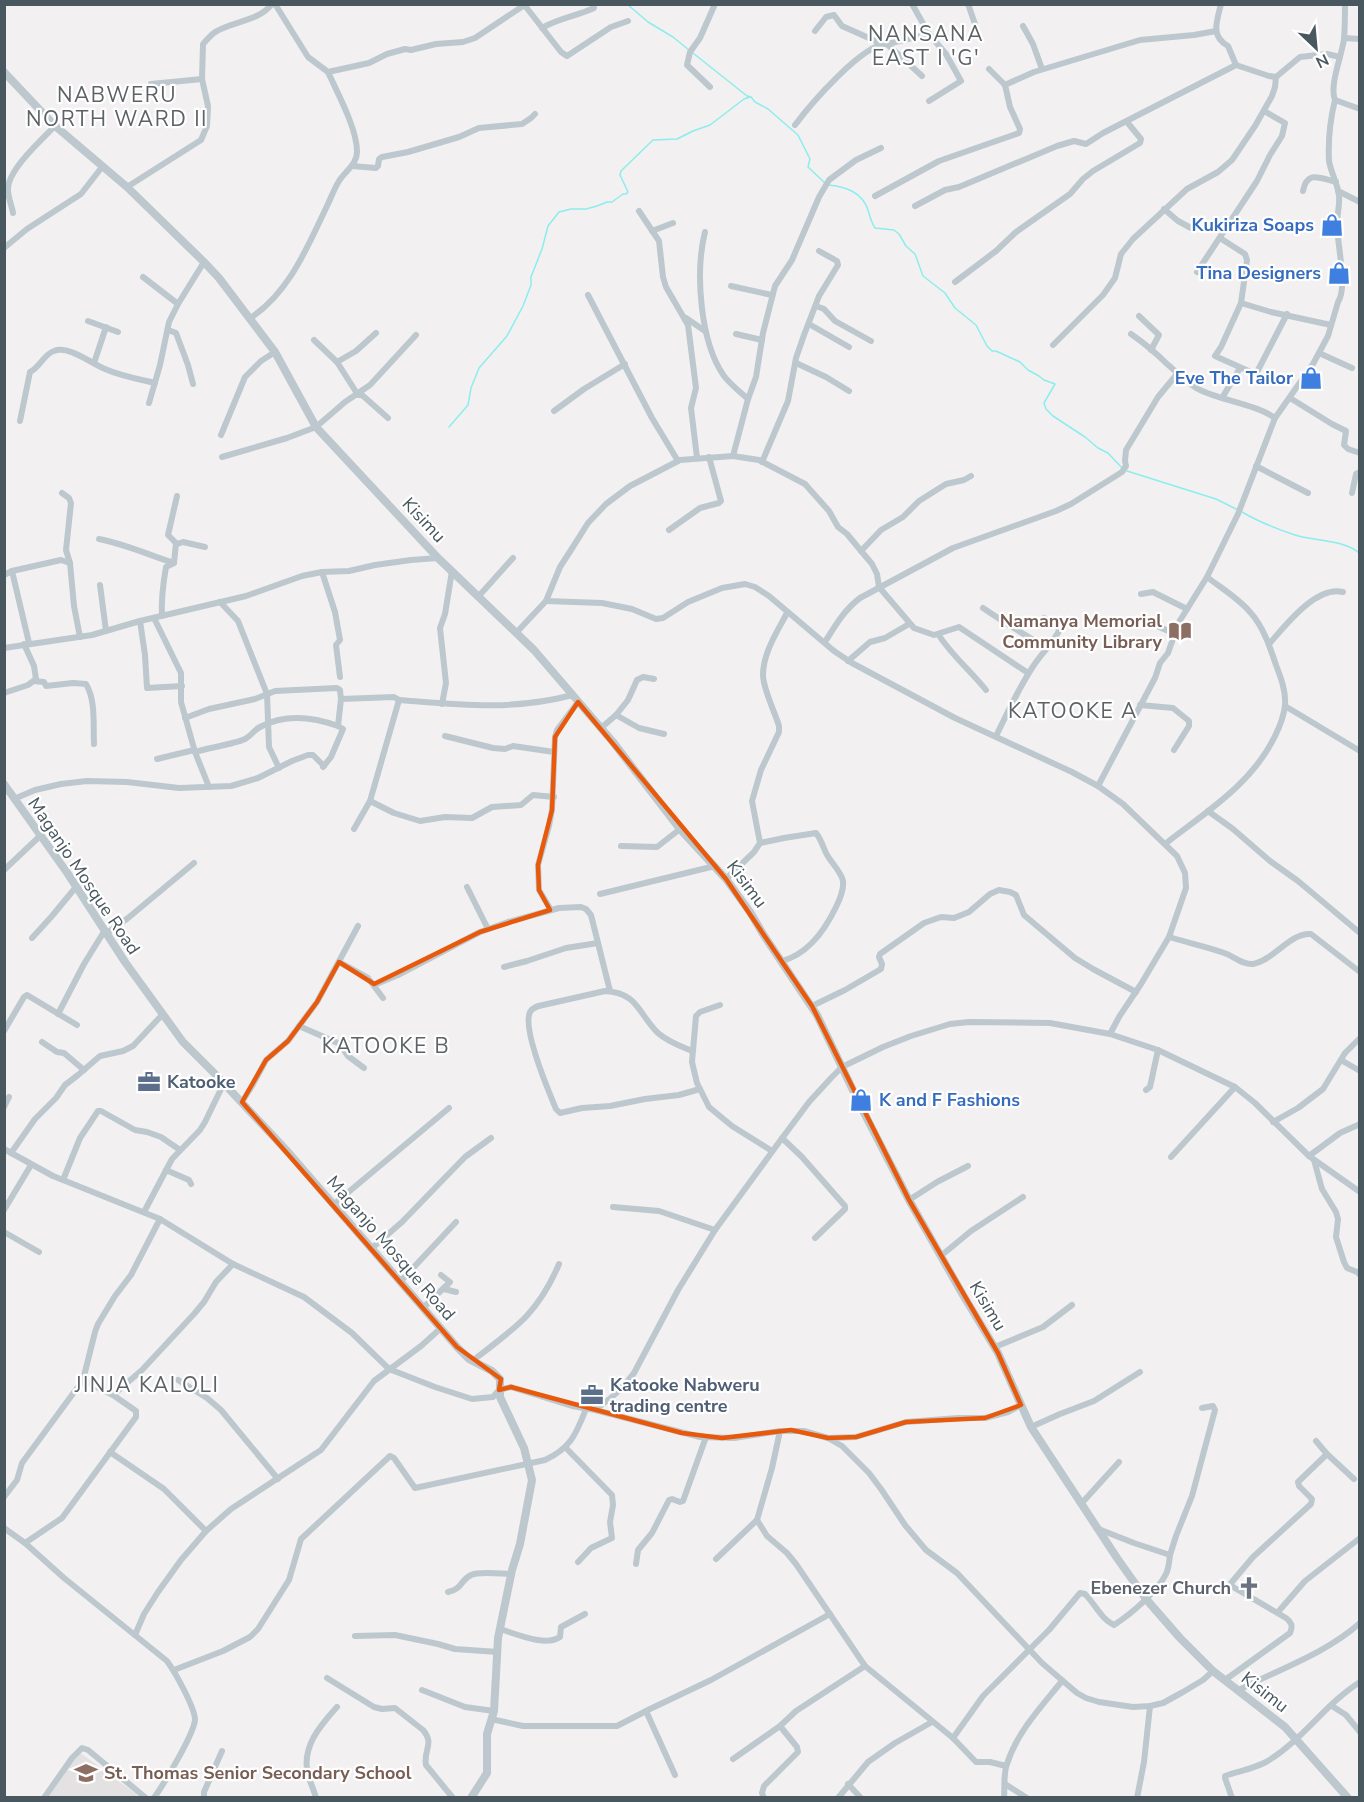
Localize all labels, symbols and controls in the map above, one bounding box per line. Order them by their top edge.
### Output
north arrow [1286,18,1346,78]
district label: NANSANA EAST I 'G' [868,20,984,72]
text: N [1312,48,1332,73]
district label: NABWERU NORTH WARD II [26,81,208,133]
shop icon: Kukiriza Soaps [1319,212,1345,238]
place label: Kukiriza Soaps [1192,213,1314,237]
shop icon: Tina Designers [1326,260,1352,286]
place label: Tina Designers [1196,261,1321,285]
shop icon: Eve The Tailor [1298,365,1324,391]
place label: Eve The Tailor [1175,366,1293,390]
street label: Kisimu [397,492,451,548]
place label: Namanya Memorial Community Library [1000,609,1163,654]
library icon: Namanya Memorial Community Library [1167,618,1193,644]
district label: KATOOKE A [1008,697,1138,725]
street label: Maganjo Mosque Road [22,793,146,959]
street label: Kisimu [721,855,773,913]
district label: KATOOKE B [322,1032,450,1060]
office icon: Katooke [136,1069,162,1095]
place label: Katooke [167,1070,236,1094]
shop icon: K and F Fashions [848,1087,874,1113]
place label: K and F Fashions [879,1088,1020,1112]
street label: Maganjo Mosque Road [321,1170,461,1326]
street label: Kisimu [964,1277,1012,1335]
district label: JINJA KALOLI [74,1371,219,1399]
place label: Katooke Nabweru trading centre [610,1373,760,1418]
office icon: Katooke Nabweru trading centre [579,1382,605,1408]
church icon: Ebenezer Church [1236,1575,1262,1601]
place label: Ebenezer Church [1090,1576,1231,1600]
street label: Kisimu [1236,1666,1294,1718]
school or university icon: St. Thomas Senior Secondary School [73,1760,99,1786]
place label: St. Thomas Senior Secondary School [104,1761,412,1785]

